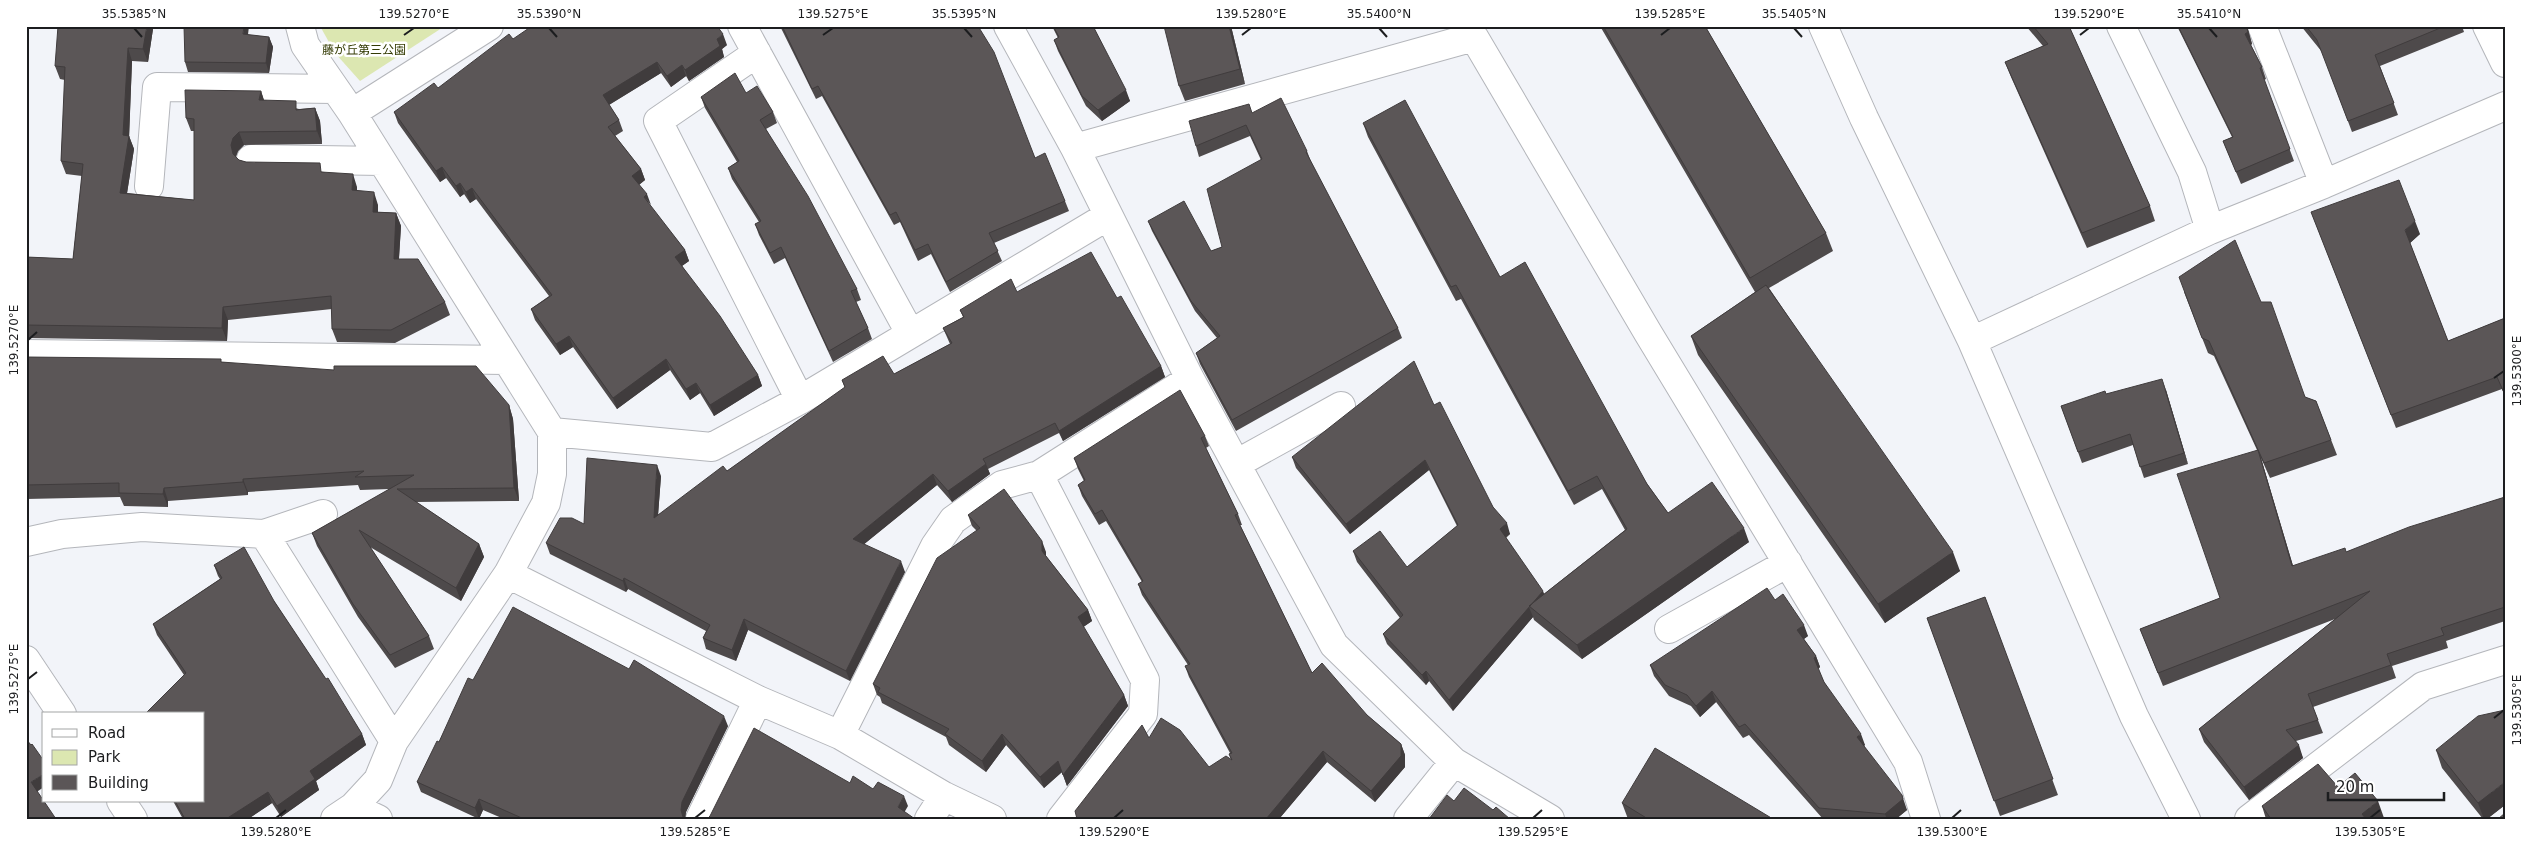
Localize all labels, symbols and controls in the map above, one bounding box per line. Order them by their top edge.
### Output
text: 35.5385°N [102,7,166,21]
text: 139.5270°E [379,7,449,21]
text: 35.5390°N [517,7,581,21]
text: 139.5275°E [798,7,868,21]
text: 35.5395°N [932,7,996,21]
text: 139.5280°E [1216,7,1286,21]
text: 35.5400°N [1347,7,1411,21]
text: 139.5285°E [1635,7,1705,21]
text: 35.5405°N [1762,7,1826,21]
text: 139.5290°E [2054,7,2124,21]
text: 35.5410°N [2177,7,2241,21]
park label: 藤が丘第三公園 [322,43,406,57]
text: 139.5270°E [7,305,21,375]
text: 139.5300°E [2510,336,2524,406]
text: 139.5275°E [7,644,21,714]
text: 139.5305°E [2510,675,2524,745]
legend [42,712,205,802]
text: Road [88,724,126,742]
text: Park [88,748,121,766]
scale bar [2328,770,2445,802]
text: Building [88,774,149,792]
text: 20 m [2336,778,2374,796]
text: 139.5280°E [241,825,311,839]
text: 139.5285°E [660,825,730,839]
text: 139.5290°E [1079,825,1149,839]
text: 139.5295°E [1498,825,1568,839]
text: 139.5300°E [1917,825,1987,839]
text: 139.5305°E [2335,825,2405,839]

